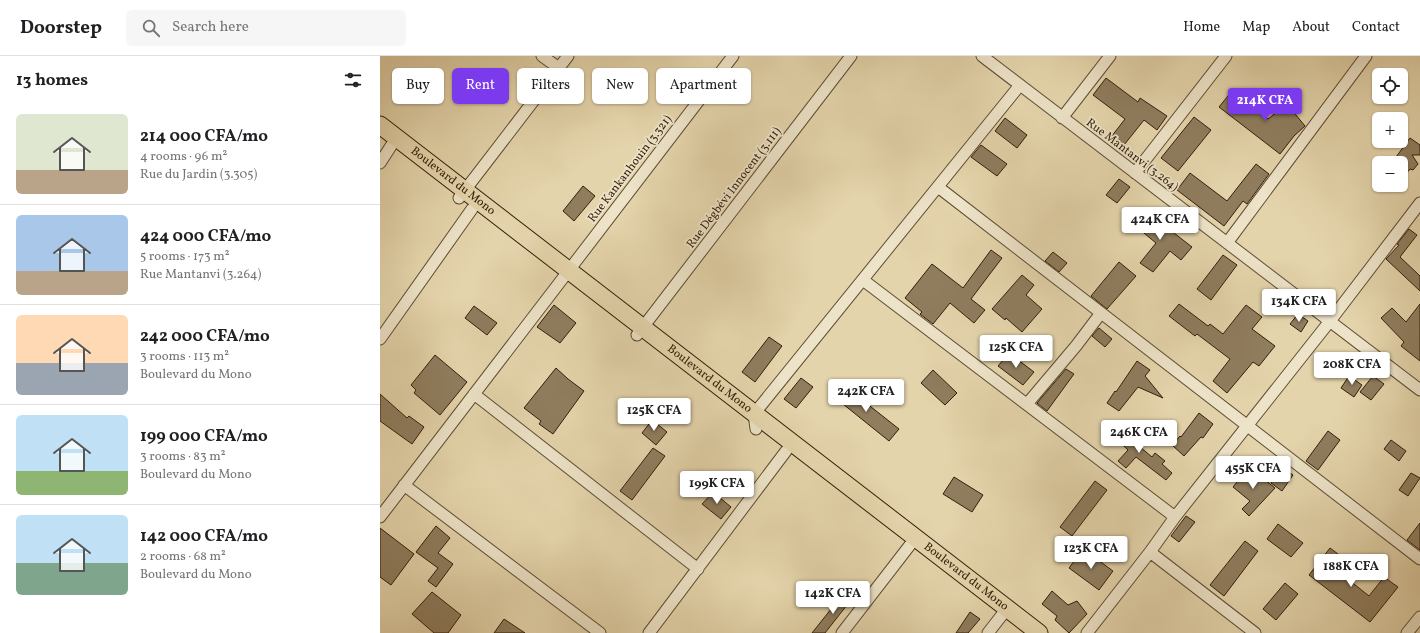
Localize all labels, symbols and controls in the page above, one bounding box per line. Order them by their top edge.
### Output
search box [126,10,406,46]
text: Doorstep [20,15,102,41]
icon: search [140,17,162,39]
text: Search here [172,17,249,38]
text: Home [1183,18,1220,37]
text: Map [1242,18,1270,37]
text: About [1292,18,1330,37]
text: Contact [1352,18,1400,37]
chip: Buy [392,68,444,104]
chip: Rent [452,68,509,104]
chip: Filters [517,68,584,104]
chip: New [592,68,648,104]
chip: Apartment [656,68,751,104]
map controls [1372,68,1408,192]
button: locate [1372,68,1408,104]
text: 13 homes [16,69,88,92]
icon: filters [342,69,364,91]
pin: 214K CFA [1224,88,1306,122]
text: 214K CFA [1237,92,1293,110]
street label: Rue Kankanhouin (3.321) [584,112,676,226]
button: + [1372,112,1408,148]
street label: Rue Mantanvi (3.264) [1083,115,1182,195]
street label: Rue Dégbévi Innocent (3.111) [683,124,785,252]
text: 214 000 CFA/mo [140,125,268,148]
icon: home [48,130,96,178]
street label: Boulevard du Mono [407,143,499,219]
text: 4 rooms · 96 m² [140,148,227,166]
button: − [1372,156,1408,192]
text: Rue du Jardin (3.305) [140,166,257,184]
pin: 424K CFA [1119,207,1201,241]
text: 424K CFA [1131,211,1189,229]
text: 424 000 CFA/mo [140,225,271,248]
icon: home [48,231,96,279]
text: 5 rooms · 173 m² [140,248,230,266]
text: Rue Mantanvi (3.264) [140,266,261,284]
pin: 134K CFA [1258,289,1340,323]
text: 134K CFA [1271,293,1327,311]
text: 242 000 CFA/mo [140,325,270,348]
icon: home [48,331,96,379]
pin: 125K CFA [975,335,1057,369]
text: 125K CFA [989,339,1043,357]
street label: Boulevard du Mono [664,341,755,417]
text: 3 rooms · 113 m² [140,348,229,366]
pin: 208K CFA [1311,352,1393,386]
text: 208K CFA [1323,356,1381,374]
text: Boulevard du Mono [140,366,252,384]
pin: 242K CFA [825,379,907,413]
text: 242K CFA [837,383,895,401]
pin: 125K CFA [613,398,695,432]
text: 125K CFA [627,402,681,420]
pin: 246K CFA [1098,420,1180,454]
text: 246K CFA [1110,424,1168,442]
text: 199 000 CFA/mo [140,425,268,448]
icon: home [48,431,96,479]
text: 3 rooms · 83 m² [140,448,226,466]
pin: 455K CFA [1212,456,1294,490]
text: 455K CFA [1225,460,1281,478]
text: Boulevard du Mono [140,466,252,484]
pin: 199K CFA [676,471,758,505]
text: 199K CFA [689,475,745,493]
text: 142 000 CFA/mo [140,525,268,548]
icon: home [48,531,96,579]
pin: 123K CFA [1050,536,1132,570]
street label: Boulevard du Mono [920,539,1012,615]
text: 123K CFA [1064,540,1118,558]
text: 2 rooms · 68 m² [140,548,226,566]
pin: 188K CFA [1310,554,1392,588]
text: 188K CFA [1323,558,1379,576]
text: Boulevard du Mono [140,566,252,584]
pin: 142K CFA [792,581,874,615]
text: 142K CFA [805,585,861,603]

